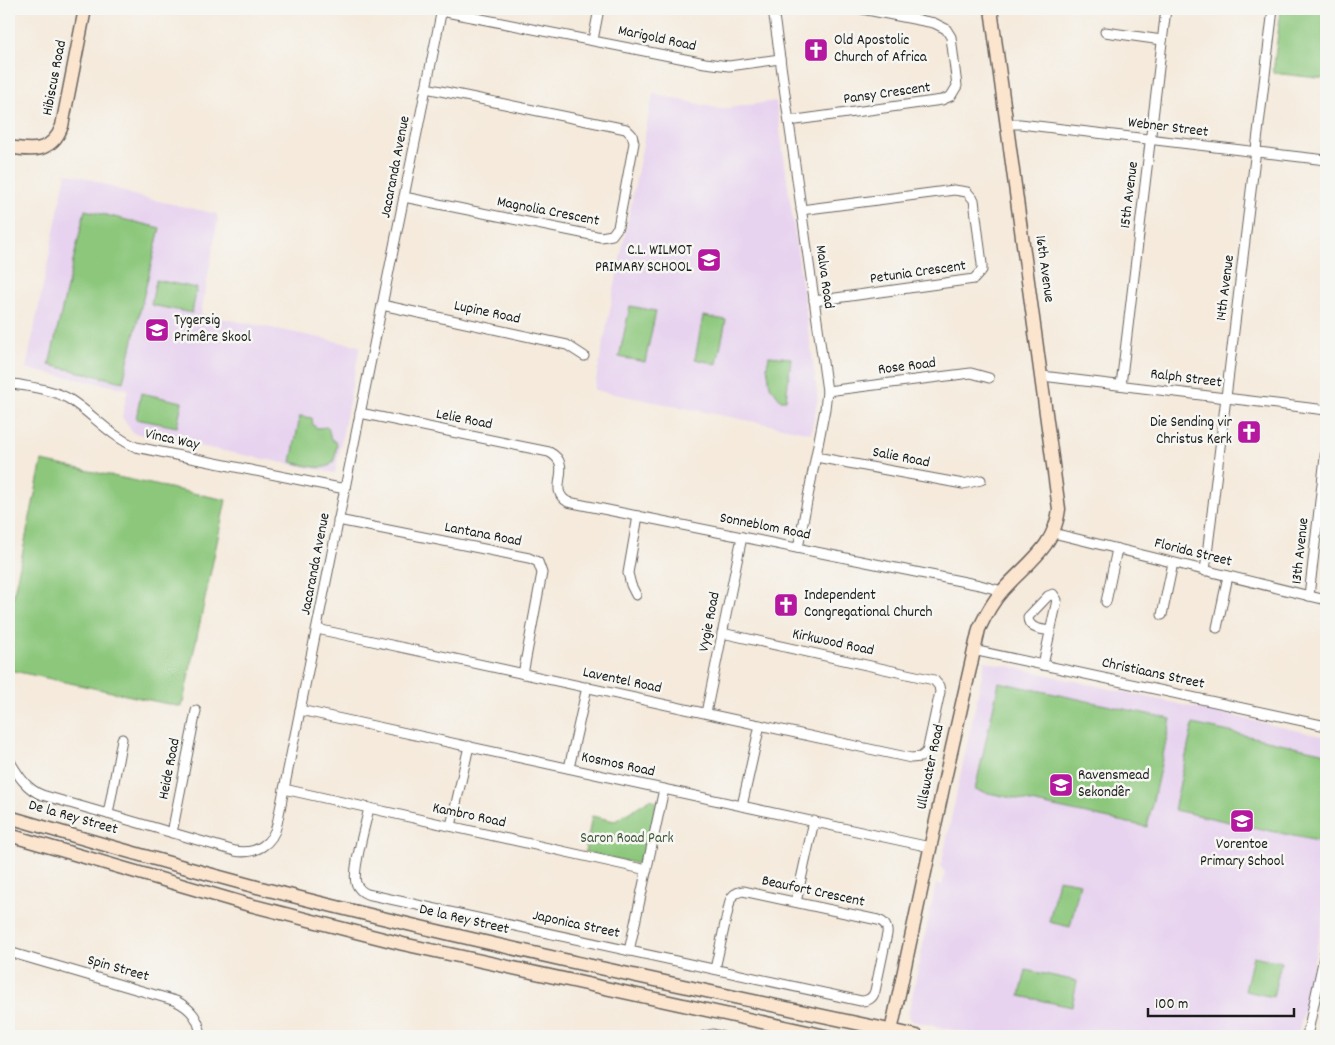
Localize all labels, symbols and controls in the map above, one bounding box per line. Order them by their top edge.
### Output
street label: Marigold Road [616,20,698,58]
place label: Old Apostolic Church of Africa [834,30,928,69]
church icon: Old Apostolic Church of Africa [803,37,829,63]
street label: Hibiscus Road [37,38,73,118]
street label: Pansy Crescent [842,77,932,111]
street label: Webner Street [1127,112,1210,144]
street label: Jacaranda Avenue [375,114,417,220]
street label: 15th Avenue [1115,160,1145,230]
street label: Magnolia Crescent [495,191,601,233]
street label: 16th Avenue [1028,234,1060,304]
place label: C.L. WILMOT PRIMARY SCHOOL [595,240,692,279]
street label: Malva Road [809,244,839,310]
school or university icon: C.L. WILMOT PRIMARY SCHOOL [696,247,722,273]
street label: 14th Avenue [1211,253,1241,322]
street label: Petunia Crescent [869,255,968,291]
street label: Lupine Road [452,295,522,331]
place label: Tygersig Primêre Skool [174,310,252,349]
school or university icon: Tygersig Primêre Skool [144,317,170,343]
street label: Rose Road [877,353,937,381]
street label: Ralph Street [1149,364,1223,394]
street label: Lelie Road [434,404,494,436]
place label: Die Sending vir Christus Kerk [1150,412,1232,451]
church icon: Die Sending vir Christus Kerk [1236,419,1262,445]
street label: Vinca Way [143,424,202,457]
street label: Salie Road [870,442,932,474]
street label: Sonneblom Road [718,507,812,547]
street label: Jacaranda Avenue [295,511,337,617]
street label: 13th Avenue [1287,516,1315,585]
street label: Lantana Road [443,517,523,553]
street label: Florida Street [1152,533,1235,573]
place label: Independent Congregational Church [804,585,933,624]
street label: Vygie Road [693,590,727,654]
church icon: Independent Congregational Church [773,592,799,618]
street label: Kirkwood Road [790,624,876,662]
street label: Christiaans Street [1100,652,1207,696]
street label: Laventel Road [581,662,663,700]
street label: Ullswater Road [911,722,951,812]
street label: Heide Road [153,736,187,802]
street label: Kosmos Road [579,746,657,784]
place label: Ravensmead Sekondêr [1078,765,1149,804]
school or university icon: Ravensmead Sekondêr [1048,772,1074,798]
street label: De la Rey Street [26,795,121,841]
street label: Kambro Road [430,797,508,835]
school or university icon: Vorentoe Primary School [1229,808,1255,834]
park label: Saron Road Park [580,828,674,850]
place label: Vorentoe Primary School [1200,834,1284,873]
street label: Beaufort Crescent [760,870,867,914]
street label: De la Rey Street [417,899,512,941]
street label: Japonica Street [530,905,622,945]
street label: Spin Street [85,950,152,988]
scale bar [1148,985,1294,1017]
text: 100 m [1155,994,1188,1016]

